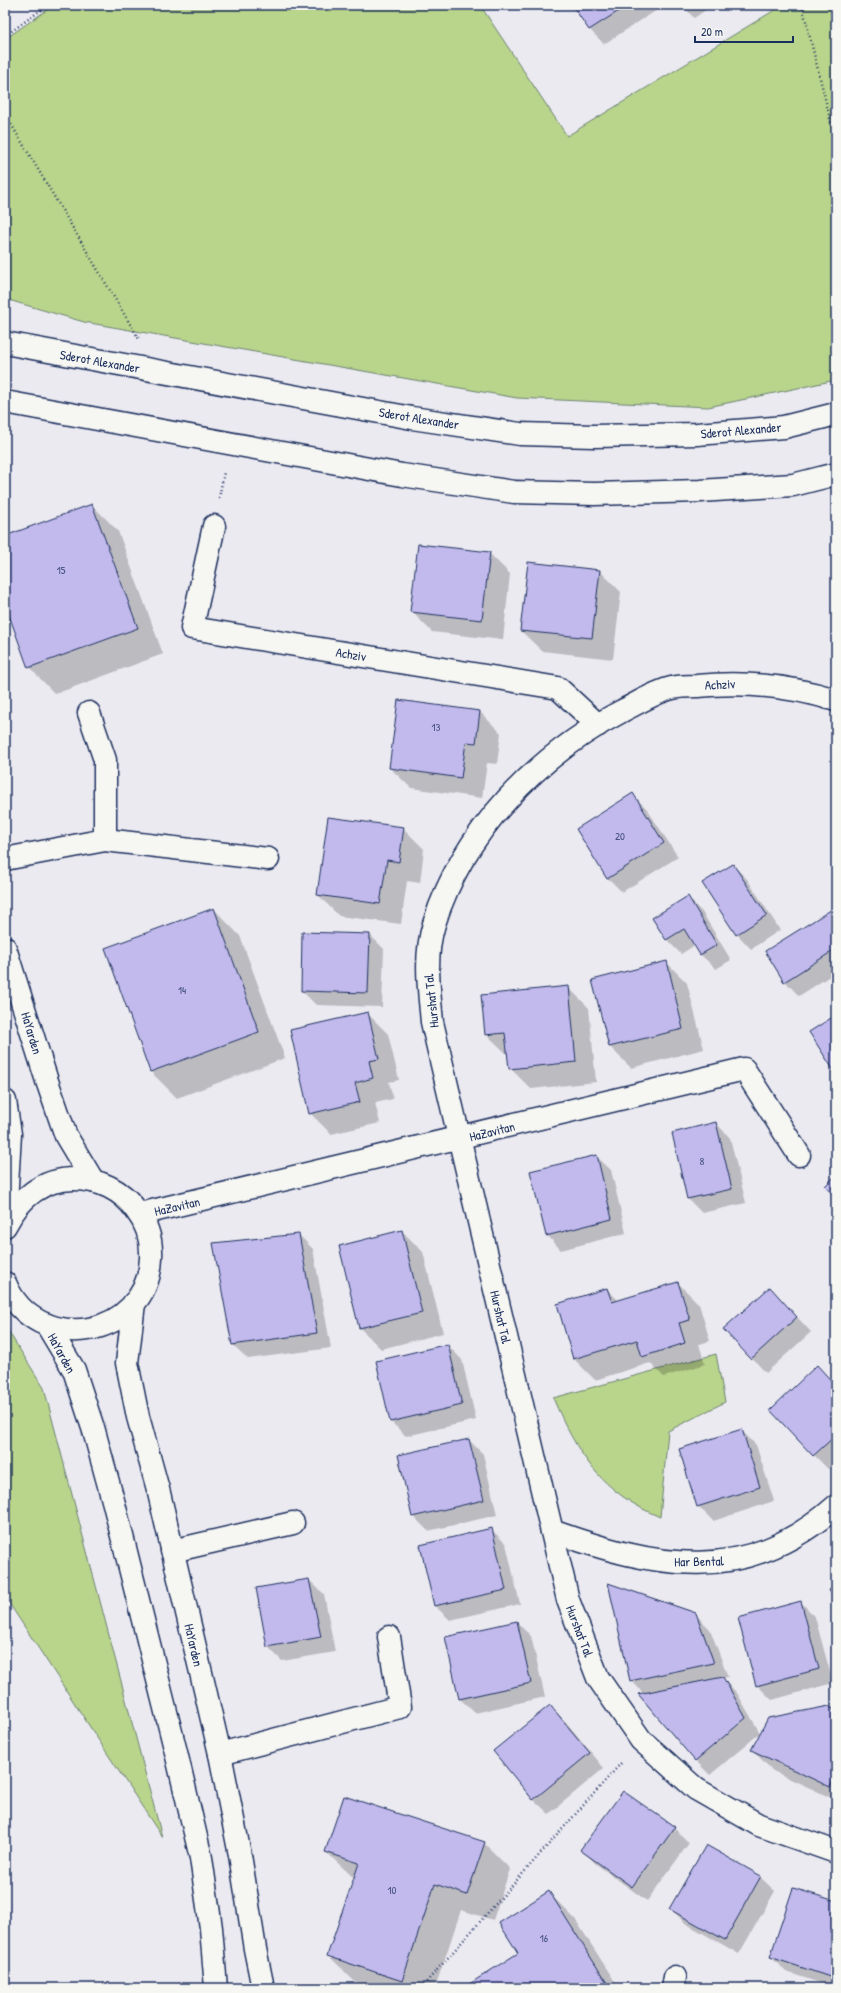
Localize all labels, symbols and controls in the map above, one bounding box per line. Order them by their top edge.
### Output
scale bar [695,18,793,44]
text: 20 m [701,23,723,40]
street label: Sderot Alexander [59,345,141,377]
street label: Sderot Alexander [378,403,460,433]
street label: Sderot Alexander [700,418,782,442]
house number: 15 [57,563,66,577]
street label: Achziv [335,643,368,665]
street label: Achziv [704,674,737,694]
house number: 13 [432,720,441,734]
house number: 20 [615,829,625,843]
street label: Hurshat Tal [419,973,443,1029]
house number: 14 [178,983,186,997]
street label: HaYarden [17,1010,47,1056]
street label: HaZavitan [467,1117,517,1145]
house number: 8 [700,1154,705,1168]
street label: HaZavitan [152,1192,202,1220]
street label: Hurshat Tal [486,1289,516,1346]
street label: HaYarden [44,1330,80,1376]
street label: Har Bental [674,1552,725,1570]
street label: Hurshat Tal [562,1603,598,1660]
street label: HaYarden [180,1622,208,1668]
house number: 10 [388,1883,397,1897]
house number: 16 [540,1931,549,1945]

